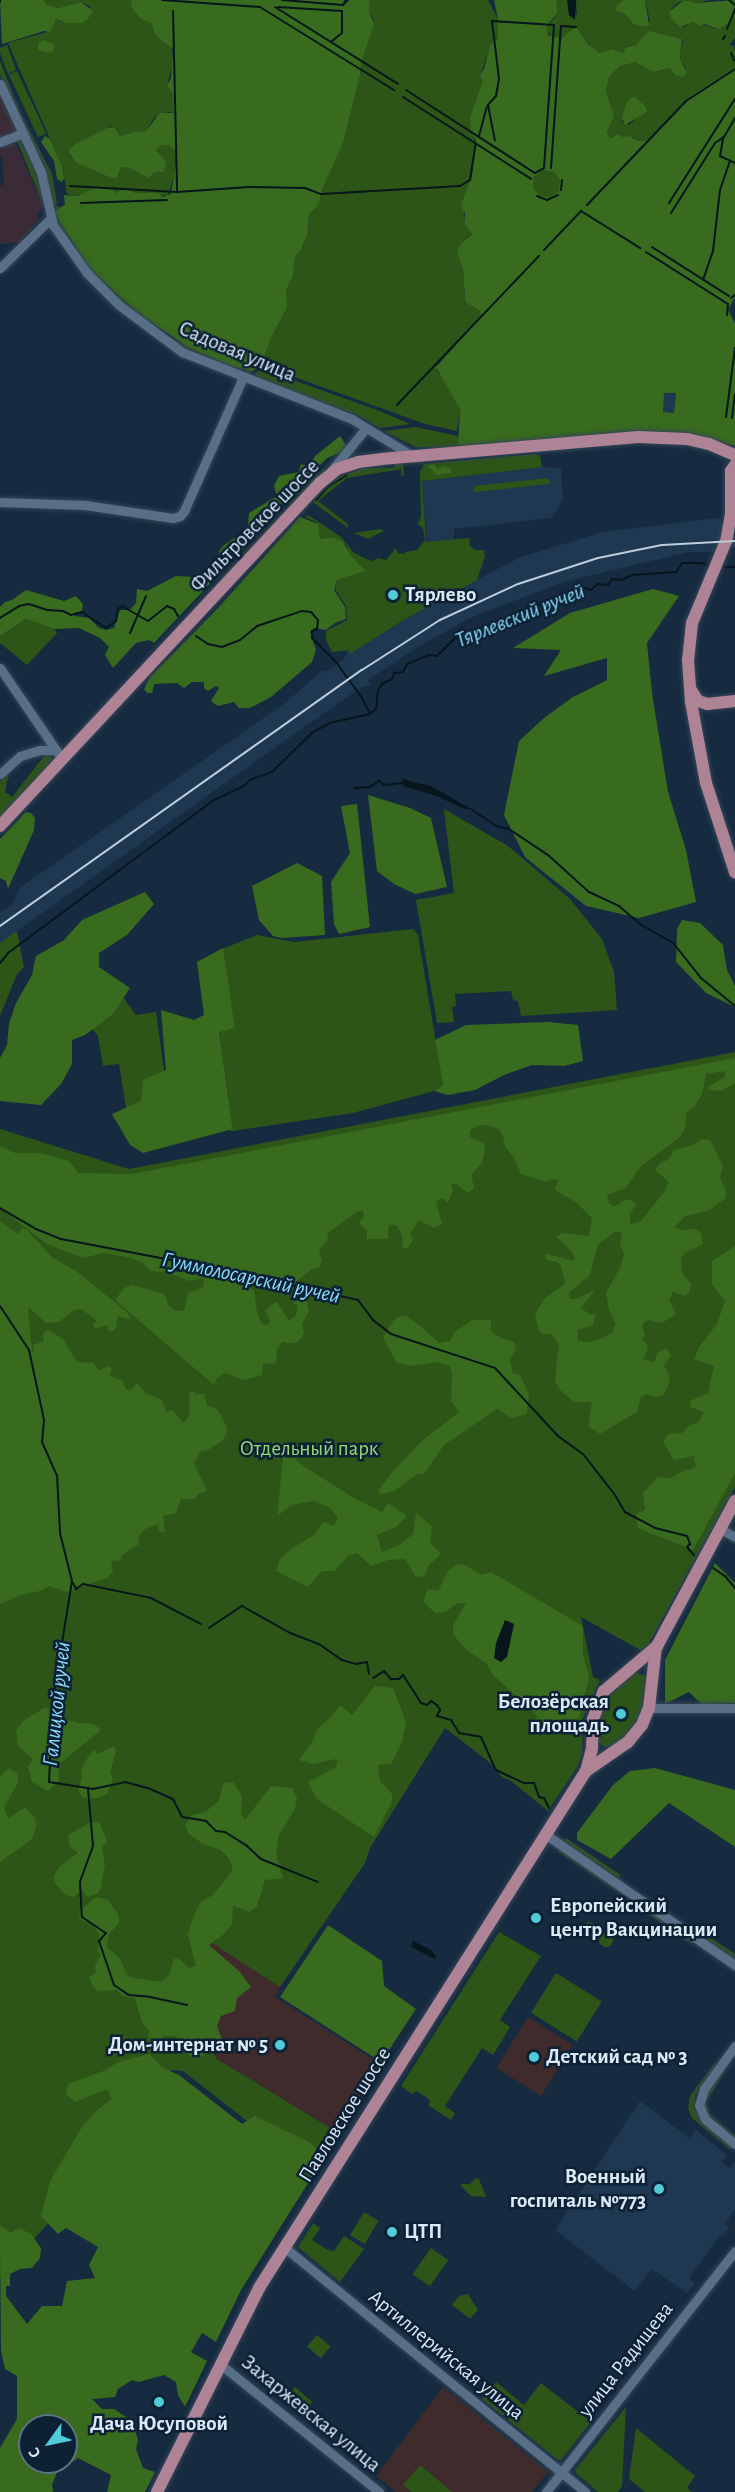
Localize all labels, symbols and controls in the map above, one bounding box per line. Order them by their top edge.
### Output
street label: Садовая улица [175,316,299,388]
street label: Фильтровское шоссе [185,454,325,598]
water label: Тярлевский ручей [451,578,589,654]
place label: Тярлево [405,582,476,608]
marker: Тярлево [386,588,400,602]
water label: Гуммолосарский ручей [160,1246,342,1310]
park label: Отдельный парк [240,1436,378,1462]
water label: Галицкой ручей [37,1641,77,1767]
place label: Белозёрская площадь [498,1689,609,1739]
marker: Белозёрская площадь [614,1707,628,1721]
place label: Европейский центр Вакцинации [550,1893,717,1943]
marker: Европейский центр Вакцинации [527,1909,545,1927]
place label: Дом-интернат № 5 [108,2032,268,2058]
marker: Дом-интернат № 5 [273,2038,287,2052]
street label: Павловское шоссе [293,2043,397,2187]
place label: Детский сад № 3 [546,2044,688,2070]
marker: Детский сад № 3 [527,2050,541,2064]
place label: Военный госпиталь №773 [510,2164,646,2214]
marker: Военный госпиталь №773 [650,2180,668,2198]
place label: ЦТП [404,2219,442,2245]
marker: ЦТП [385,2225,399,2239]
street label: Артиллерийская улица [363,2284,529,2426]
street label: улица Радищева [573,2297,679,2423]
street label: Захаржевская улица [236,2350,386,2478]
marker: Дача Юсуповой [152,2395,166,2409]
place label: Дача Юсуповой [90,2411,228,2437]
north arrow [18,2414,78,2474]
text: С [25,2445,44,2461]

